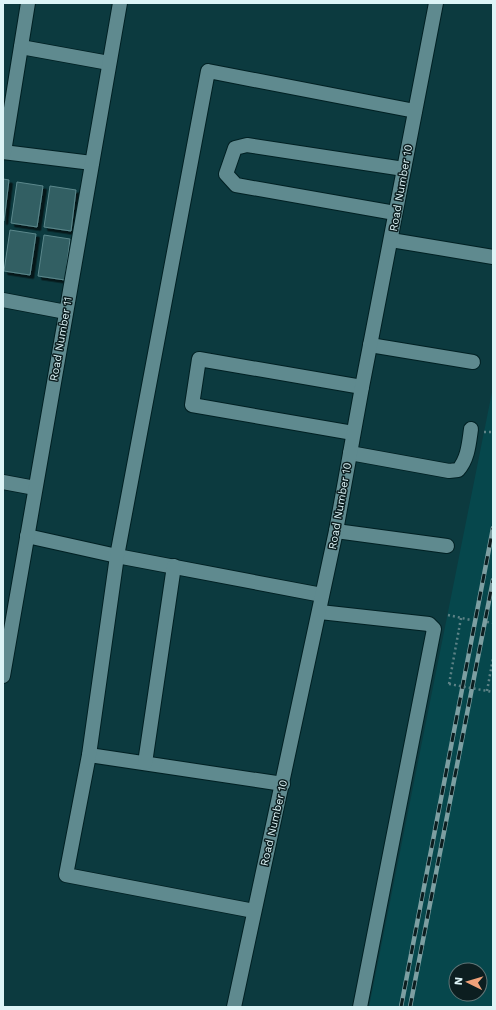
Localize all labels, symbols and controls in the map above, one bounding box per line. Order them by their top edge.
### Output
street label: Road Number 10 [387,143,415,232]
street label: Road Number 11 [47,296,75,382]
street label: Road Number 10 [326,461,354,550]
street label: Road Number 10 [258,779,290,867]
north arrow [448,962,488,1002]
text: N [452,977,465,986]

